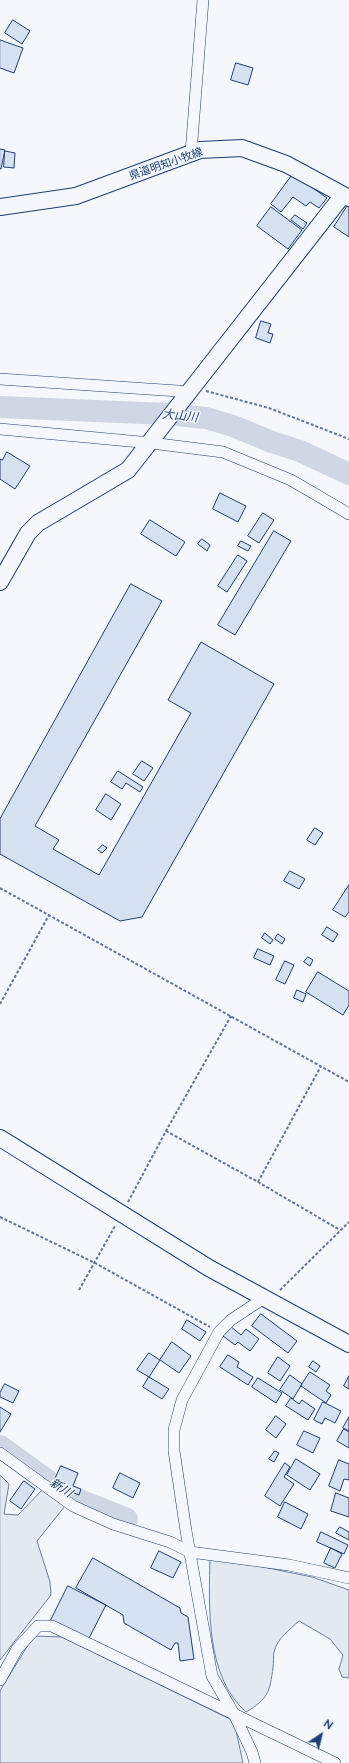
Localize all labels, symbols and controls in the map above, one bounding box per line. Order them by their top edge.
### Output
street label: 県道明知小牧線 [127,145,205,183]
water label: 大山川 [161,407,199,425]
water label: 新川 [47,1475,75,1501]
north arrow [301,1715,341,1755]
text: N [321,1717,335,1732]

